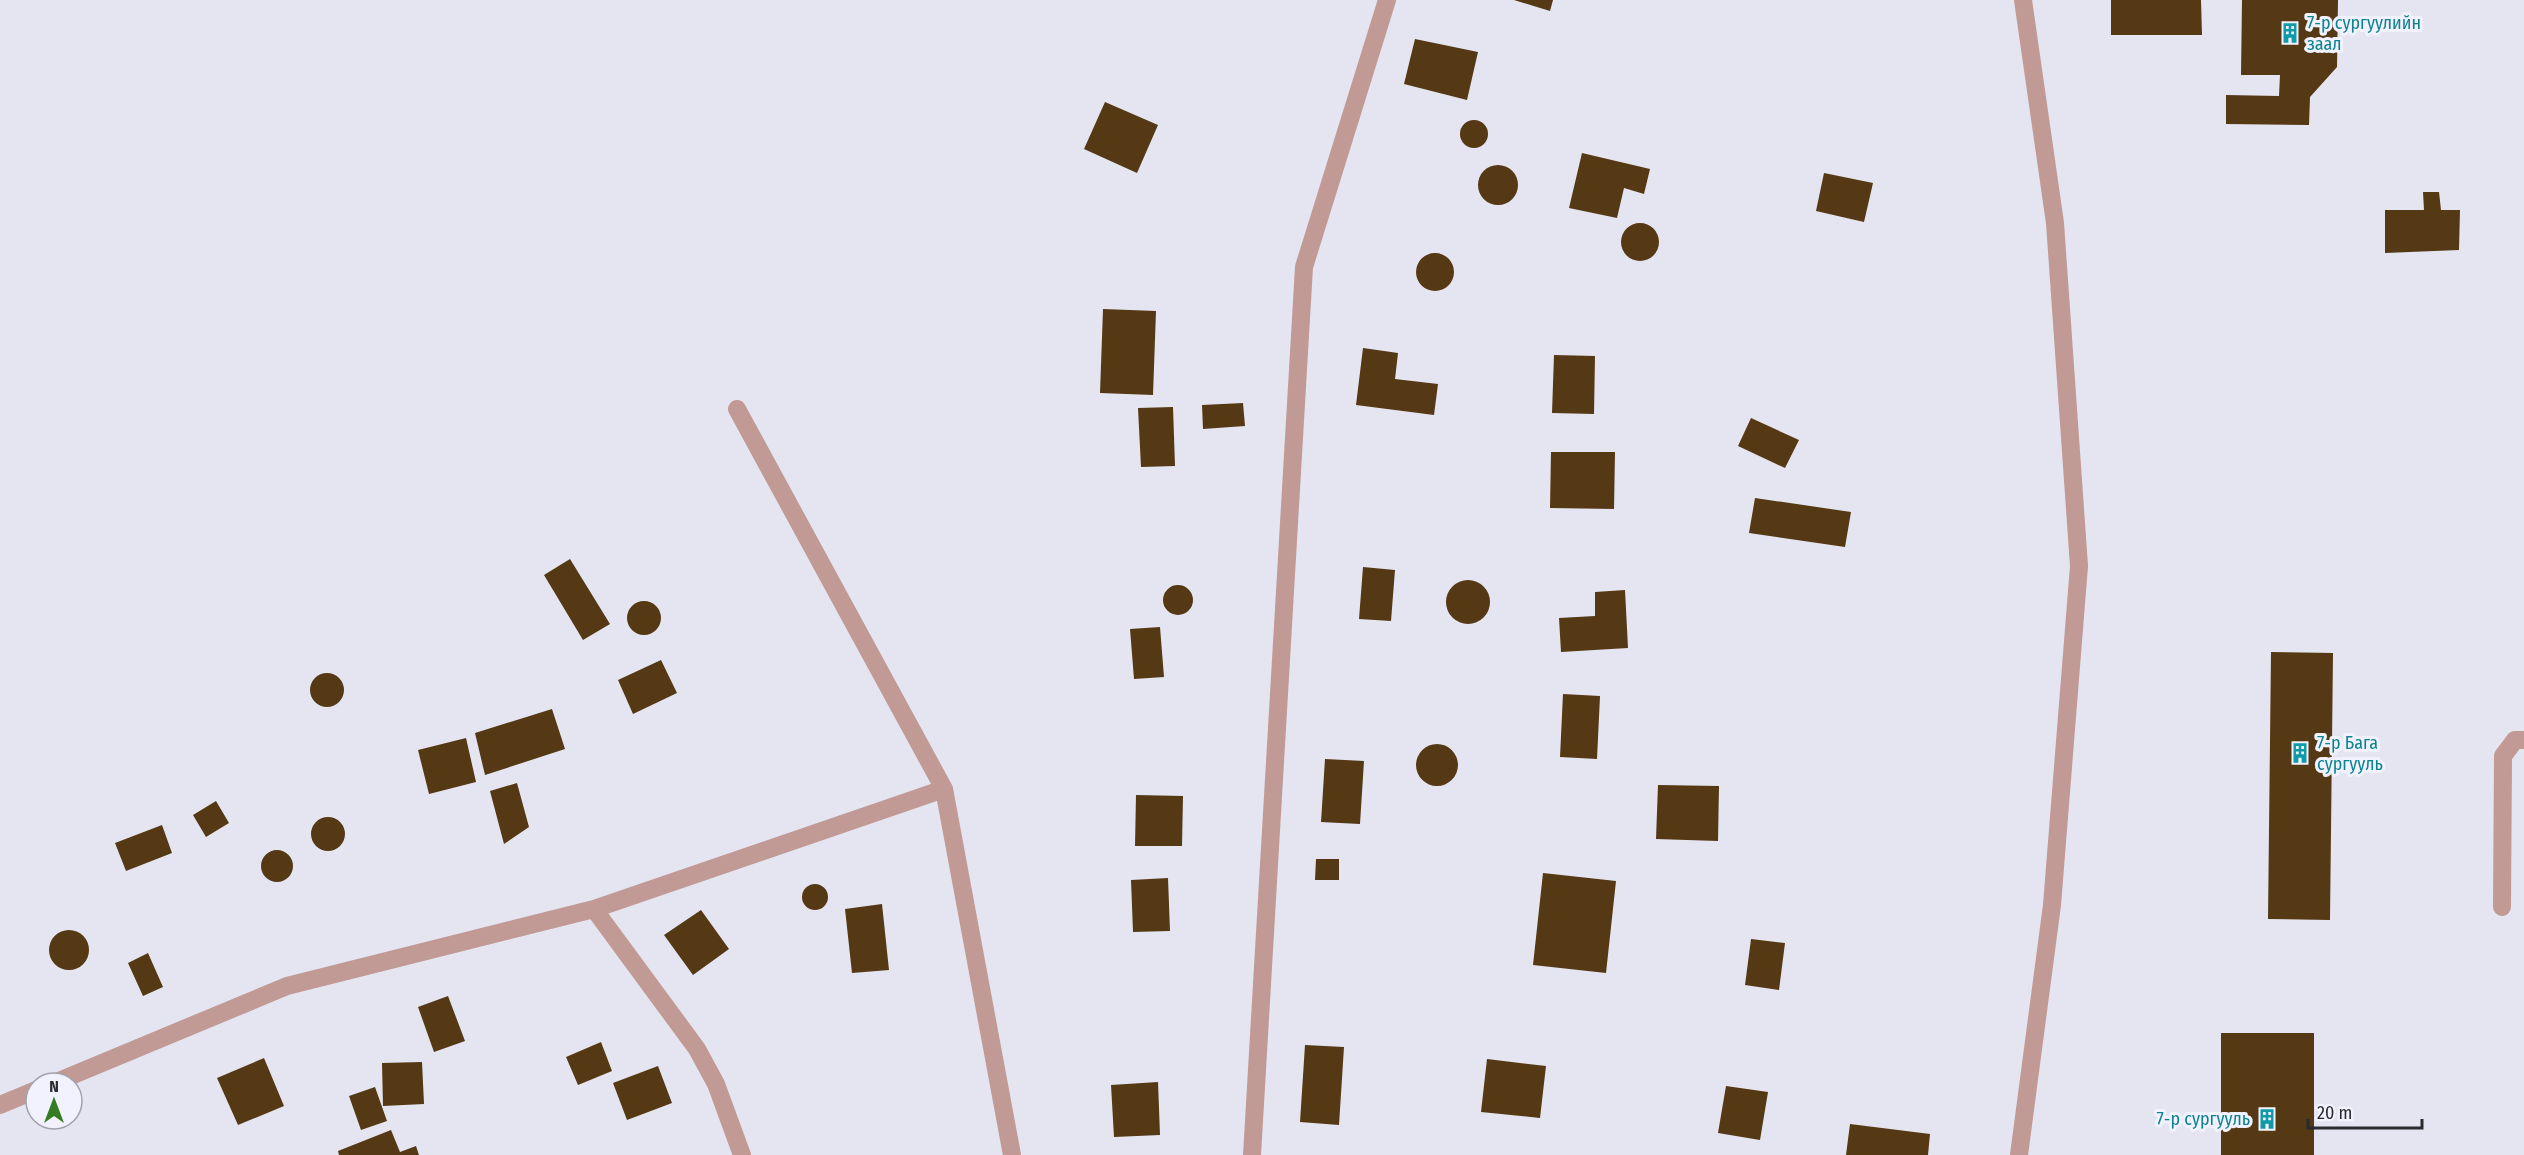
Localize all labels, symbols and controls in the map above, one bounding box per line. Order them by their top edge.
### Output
place label: 7-р сургуулийн заал [2307,12,2421,55]
building icon: 7-р сургуулийн заал [2278,21,2302,45]
place label: 7-р Бага сургууль [2317,732,2383,775]
building icon: 7-р Бага сургууль [2288,741,2312,765]
north arrow [24,1071,84,1131]
text: N [49,1077,59,1096]
scale bar [2308,1092,2422,1130]
text: 20 m [2317,1102,2352,1124]
building icon: 7-р сургууль [2255,1107,2279,1131]
place label: 7-р сургууль [2157,1108,2250,1130]

